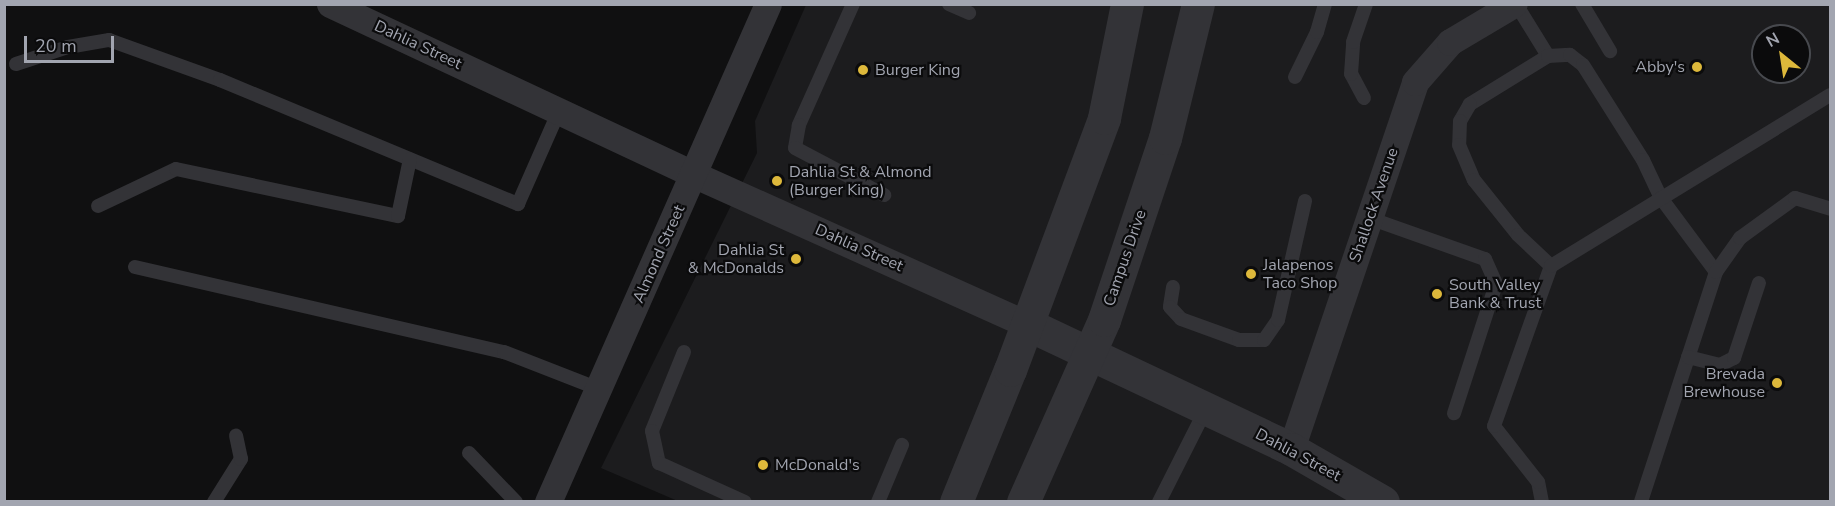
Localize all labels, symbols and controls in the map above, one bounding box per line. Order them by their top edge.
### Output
street label: Dahlia Street [371,16,465,74]
scale bar [27,24,117,62]
north arrow [1751,24,1811,84]
text: N [1762,28,1784,53]
text: 20 m [35,34,77,58]
place label: Abby's [1635,57,1685,77]
place label: Burger King [875,60,960,80]
marker: Abby's [1690,60,1704,74]
marker: Burger King [856,63,870,77]
street label: Shallock Avenue [1345,145,1403,265]
place label: Dahlia St & Almond (Burger King) [789,162,932,200]
marker: Dahlia St & Almond (Burger King) [770,174,784,188]
street label: Almond Street [629,202,689,306]
street label: Campus Drive [1100,207,1150,309]
street label: Dahlia Street [812,220,906,276]
place label: Dahlia St & McDonalds [688,240,784,278]
marker: Dahlia St & McDonalds [789,252,803,266]
place label: Jalapenos Taco Shop [1263,255,1337,293]
marker: Jalapenos Taco Shop [1244,267,1258,281]
place label: South Valley Bank & Trust [1449,275,1541,313]
marker: South Valley Bank & Trust [1430,287,1444,301]
place label: Brevada Brewhouse [1684,364,1765,402]
marker: Brevada Brewhouse [1770,376,1784,390]
street label: Dahlia Street [1252,424,1344,486]
place label: McDonald's [775,455,860,475]
marker: McDonald's [756,458,770,472]

